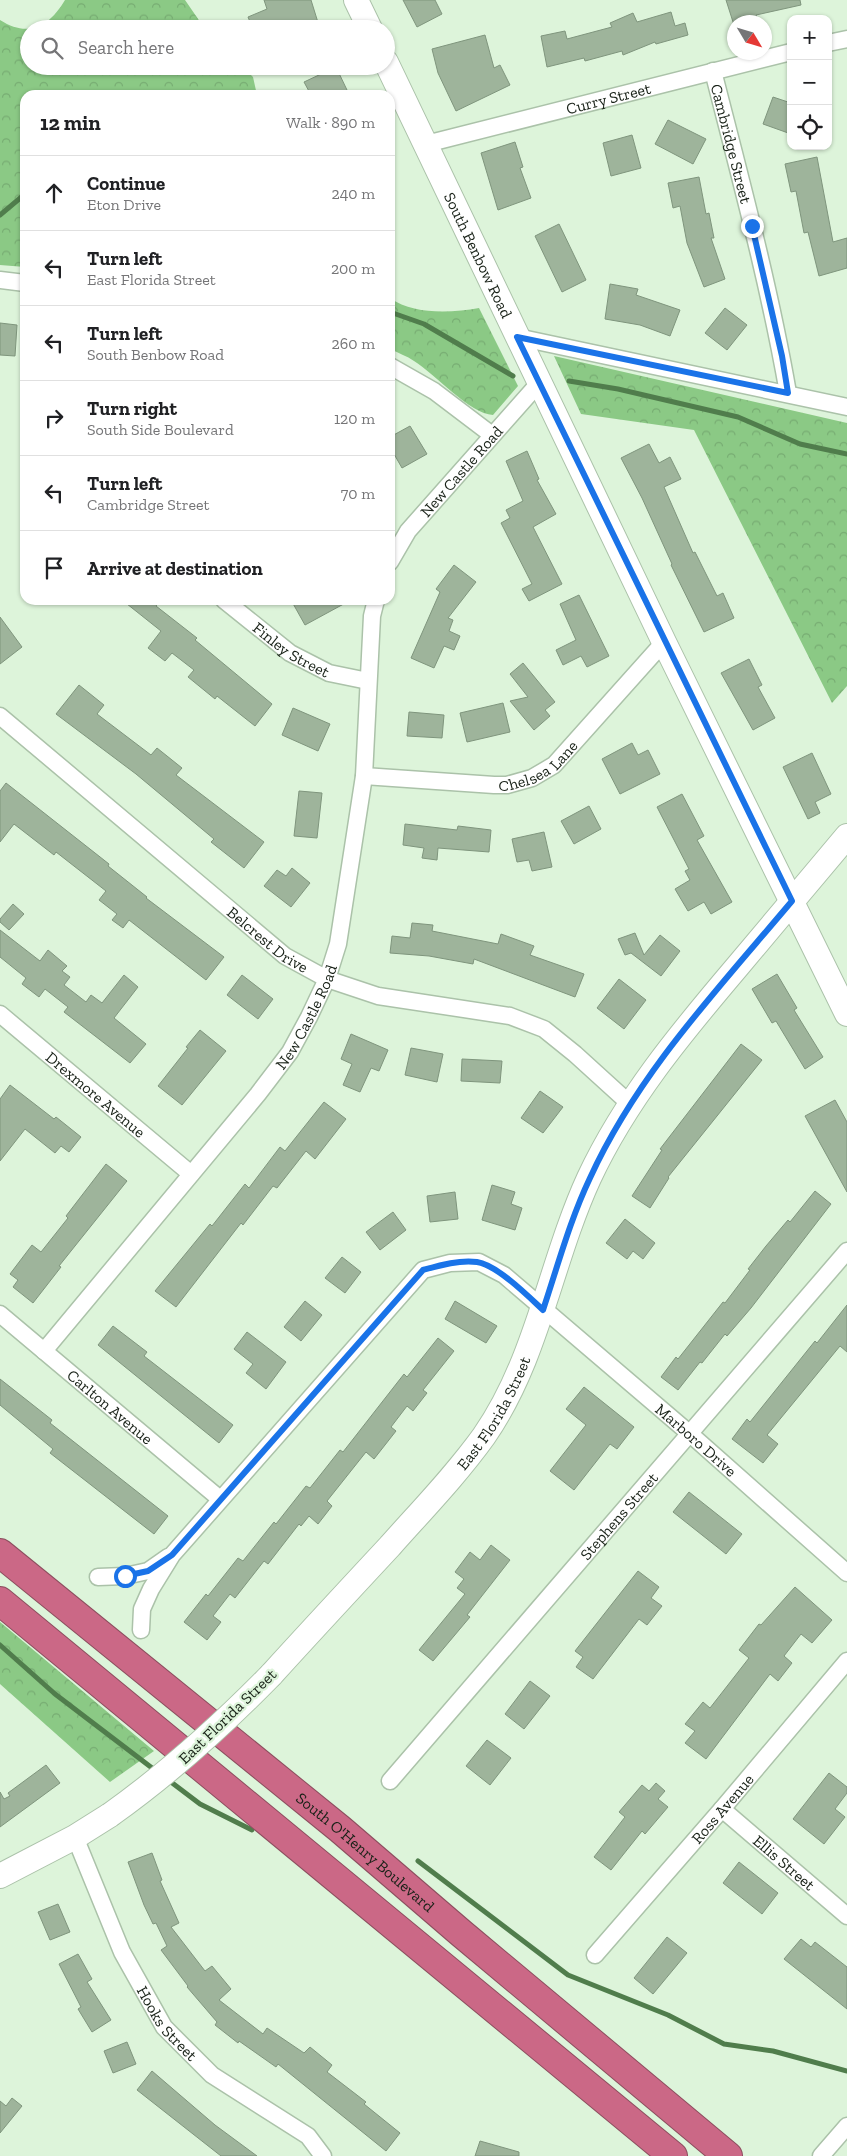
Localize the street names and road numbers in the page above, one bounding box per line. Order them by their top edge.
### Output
street label: Curry Street [564,79,653,118]
street label: Cambridge Street [707,82,755,205]
street label: South Benbow Road [440,189,516,321]
street label: New Castle Road [416,422,507,521]
street label: Finley Street [249,618,333,682]
street label: Chelsea Lane [499,736,582,795]
street label: Belcrest Drive [223,903,311,977]
street label: New Castle Road [271,962,341,1073]
street label: Drexmore Avenue [42,1048,149,1142]
street label: East Florida Street [453,1354,534,1474]
street label: Carlton Avenue [63,1366,157,1448]
street label: Marboro Drive [651,1400,740,1481]
street label: Stephens Street [576,1469,662,1564]
street label: East Florida Street [174,1665,280,1768]
street label: Ross Avenue [687,1770,758,1848]
street label: South O'Henry Boulevard [292,1788,438,1916]
street label: Ellis Street [749,1831,819,1894]
street label: Hooks Street [133,1983,201,2065]

